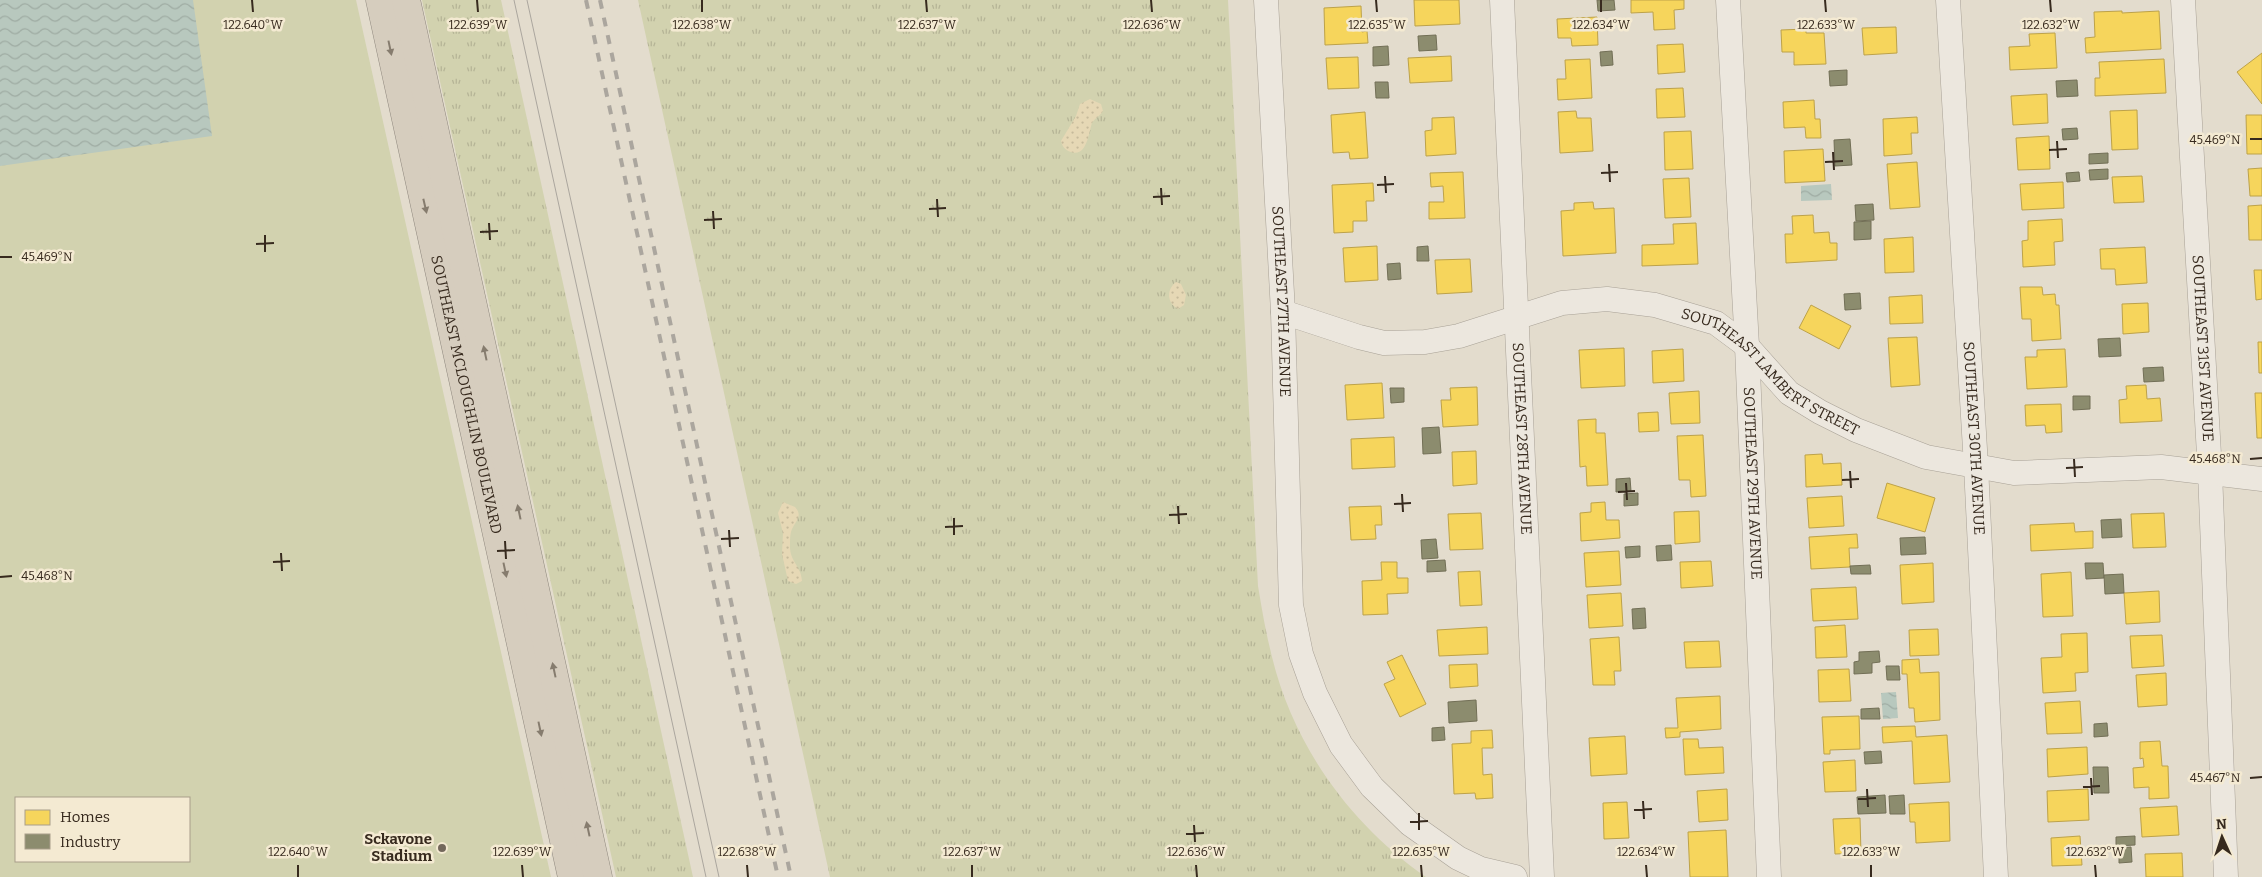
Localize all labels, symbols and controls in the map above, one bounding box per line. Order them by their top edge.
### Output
text: 122.640°W [223,18,283,32]
text: 122.639°W [449,18,508,32]
text: 122.638°W [673,18,732,32]
text: 122.637°W [898,18,957,32]
text: 122.636°W [1123,18,1182,32]
text: 122.635°W [1348,18,1407,32]
text: 122.634°W [1572,18,1631,32]
text: 122.633°W [1797,18,1856,32]
text: 122.632°W [2022,18,2081,32]
one-way arrow [386,40,394,55]
text: 45.469°N [2189,133,2241,147]
one-way arrow [421,199,429,214]
street label: SOUTHEAST 27TH AVENUE [1268,206,1294,397]
text: 45.469°N [21,250,73,264]
street label: SOUTHEAST MCLOUGHLIN BOULEVARD [427,254,506,536]
street label: SOUTHEAST 31ST AVENUE [2189,254,2217,442]
street label: SOUTHEAST LAMBERT STREET [1679,304,1862,439]
street label: SOUTHEAST 30TH AVENUE [1960,341,1988,535]
street label: SOUTHEAST 28TH AVENUE [1509,342,1535,535]
one-way arrow [481,345,489,360]
street label: SOUTHEAST 29TH AVENUE [1740,387,1766,580]
text: 45.468°N [2189,452,2241,466]
one-way arrow [515,504,523,519]
one-way arrow [501,563,509,578]
text: 45.468°N [21,569,73,583]
one-way arrow [550,663,558,678]
one-way arrow [536,721,544,736]
text: 45.467°N [2190,771,2241,785]
legend [15,797,190,862]
text: Homes [60,808,110,826]
north arrow [2197,812,2247,862]
text: N [2216,816,2227,833]
one-way arrow [584,822,592,837]
place label: Sckavone Stadium [364,830,433,865]
text: Industry [60,833,120,851]
marker: Sckavone Stadium [436,842,448,854]
text: 122.640°W [268,845,328,859]
text: 122.639°W [493,845,552,859]
text: 122.638°W [718,845,777,859]
text: 122.637°W [943,845,1002,859]
text: 122.636°W [1167,845,1226,859]
text: 122.635°W [1392,845,1451,859]
text: 122.634°W [1617,845,1676,859]
text: 122.633°W [1842,845,1901,859]
text: 122.632°W [2066,845,2125,859]

